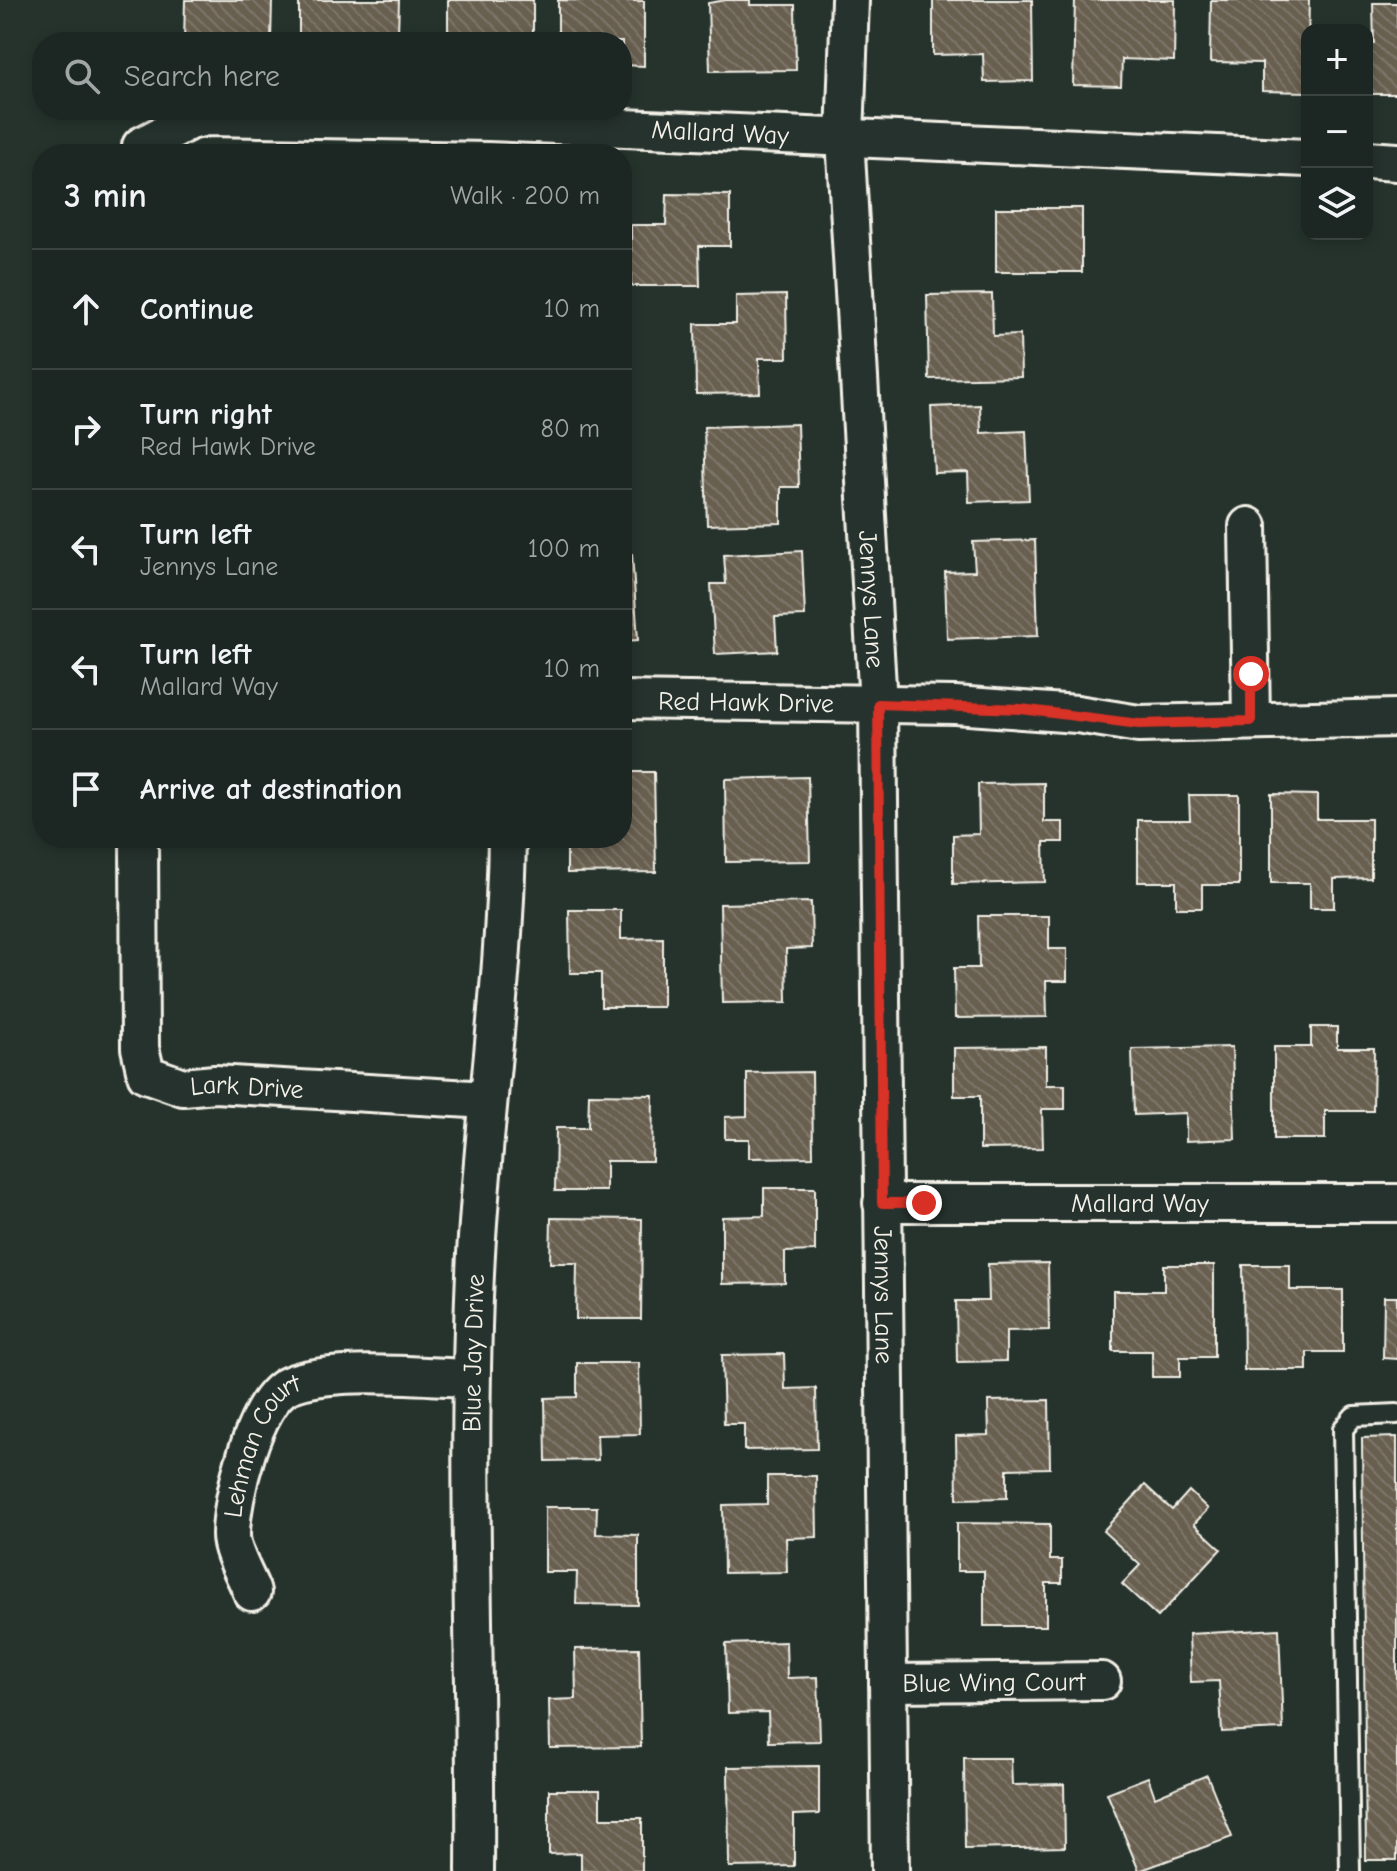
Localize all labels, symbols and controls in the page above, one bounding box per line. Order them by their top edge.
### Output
map controls [1301,24,1373,240]
button: + [1301,24,1373,96]
search box [32,32,632,120]
icon: search [60,54,104,98]
text: Search here [124,59,280,94]
button: − [1301,96,1373,168]
street label: Mallard Way [651,115,790,151]
button: layers [1301,168,1373,240]
text: 3 min [64,176,147,216]
text: Walk · 200 m [450,181,600,211]
icon: ahead [64,287,108,331]
text: Continue [140,292,254,327]
text: 10 m [544,294,600,324]
text: Turn right [140,397,272,432]
icon: right [64,407,108,451]
text: 80 m [541,414,600,444]
text: Red Hawk Drive [140,432,316,462]
text: Turn left [140,517,252,552]
icon: left [64,527,108,571]
street label: Jennys Lane [852,529,890,669]
text: 100 m [528,534,600,564]
text: Jennys Lane [140,552,278,582]
text: Turn left [140,637,252,672]
icon: left [64,647,108,691]
text: 10 m [544,654,600,684]
route start [1233,656,1269,692]
text: Mallard Way [140,672,278,702]
street label: Red Hawk Drive [658,687,834,719]
icon: arrive [64,767,108,811]
text: Arrive at destination [140,772,402,807]
street label: Lark Drive [189,1070,304,1105]
route end [906,1185,942,1221]
street label: Mallard Way [1071,1189,1209,1219]
street label: Jennys Lane [867,1226,899,1364]
street label: Blue Jay Drive [457,1273,491,1432]
street label: Lehman Court [218,1368,305,1520]
street label: Blue Wing Court [902,1667,1087,1699]

